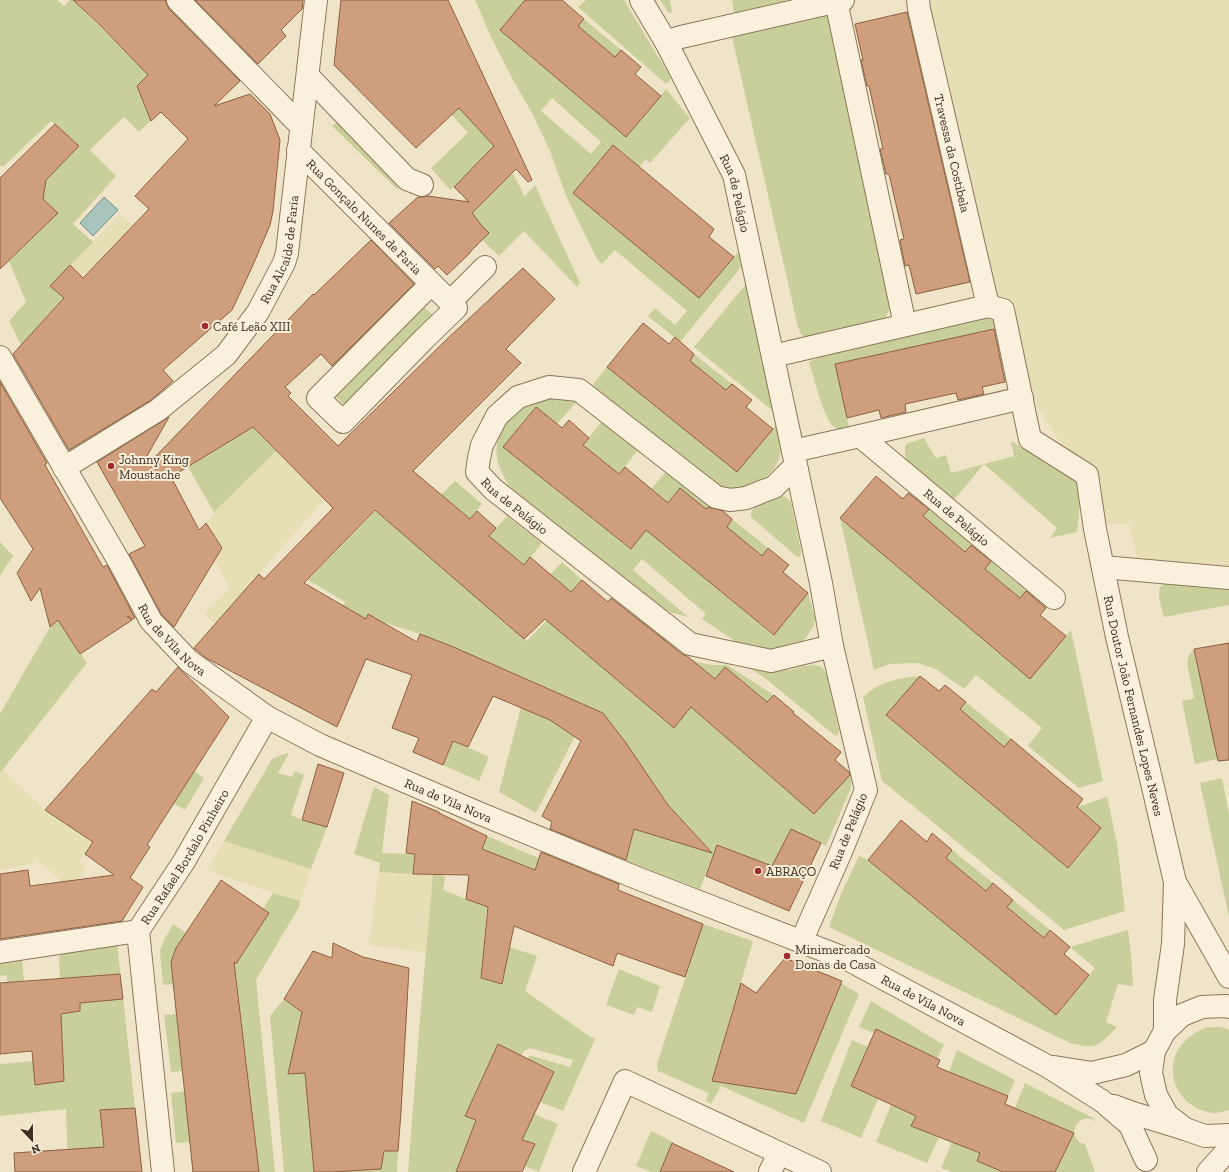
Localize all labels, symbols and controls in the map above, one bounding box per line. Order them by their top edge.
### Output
street label: Travessa da Costibela [931,92,974,214]
street label: Rua de Pelágio [717,151,754,234]
street label: Rua Gonçalo Nunes de Faria [304,156,426,278]
street label: Rua Alcaide de Faria [256,194,301,306]
place label: Café Leão XIII [213,319,291,334]
marker: Café Leão XIII [200,321,210,331]
place label: Johnny King Moustache [119,452,189,482]
marker: Johnny King Moustache [106,461,116,471]
street label: Rua de Pelágio [478,474,551,537]
street label: Rua de Pelágio [921,485,993,549]
street label: Rua Doutor João Fernandes Lopes Neves [1101,594,1167,818]
street label: Rua de Vila Nova [135,601,210,679]
street label: Rua de Vila Nova [402,775,495,826]
street label: Rua Rafael Bordalo Pinheiro [137,786,232,927]
street label: Rua de Pelágio [826,790,870,871]
place label: ABRAÇO [766,864,816,879]
marker: ABRAÇO [753,866,763,876]
place label: Minimercado Donas de Casa [795,942,877,972]
marker: Minimercado Donas de Casa [782,951,792,961]
street label: Rua de Vila Nova [879,971,969,1029]
north arrow [12,1120,52,1160]
text: N [29,1141,42,1157]

